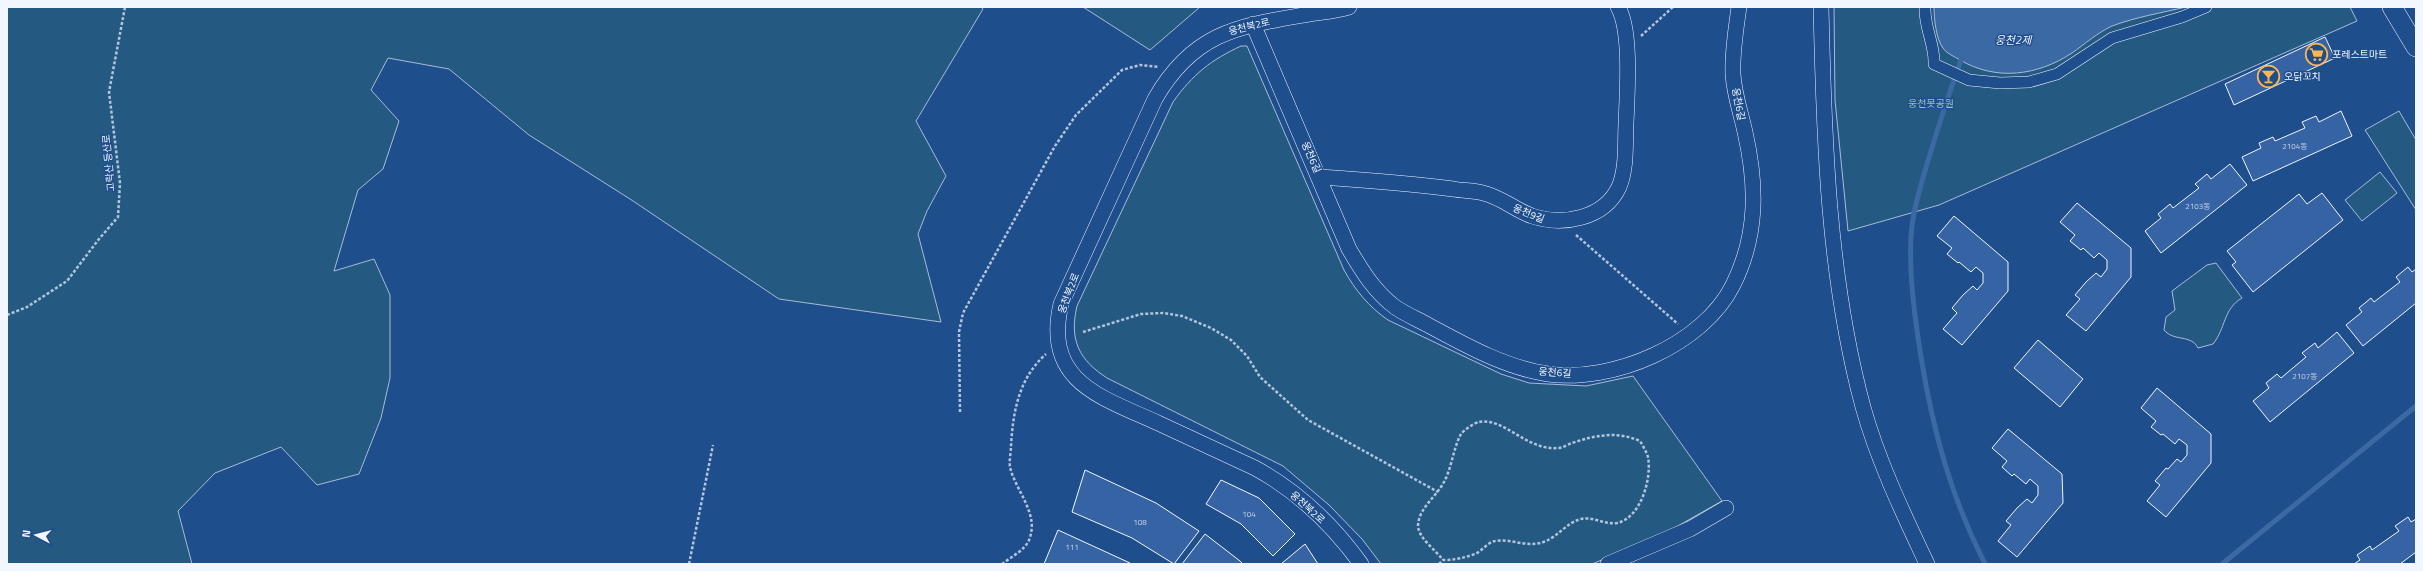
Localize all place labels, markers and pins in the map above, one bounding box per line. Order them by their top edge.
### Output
supermarket icon: 포레스트마트 [2304,41,2330,67]
place label: 포레스트마트 [2332,47,2387,62]
bar icon: 오닭꼬치 [2255,63,2281,89]
place label: 오닭꼬치 [2284,69,2321,84]

